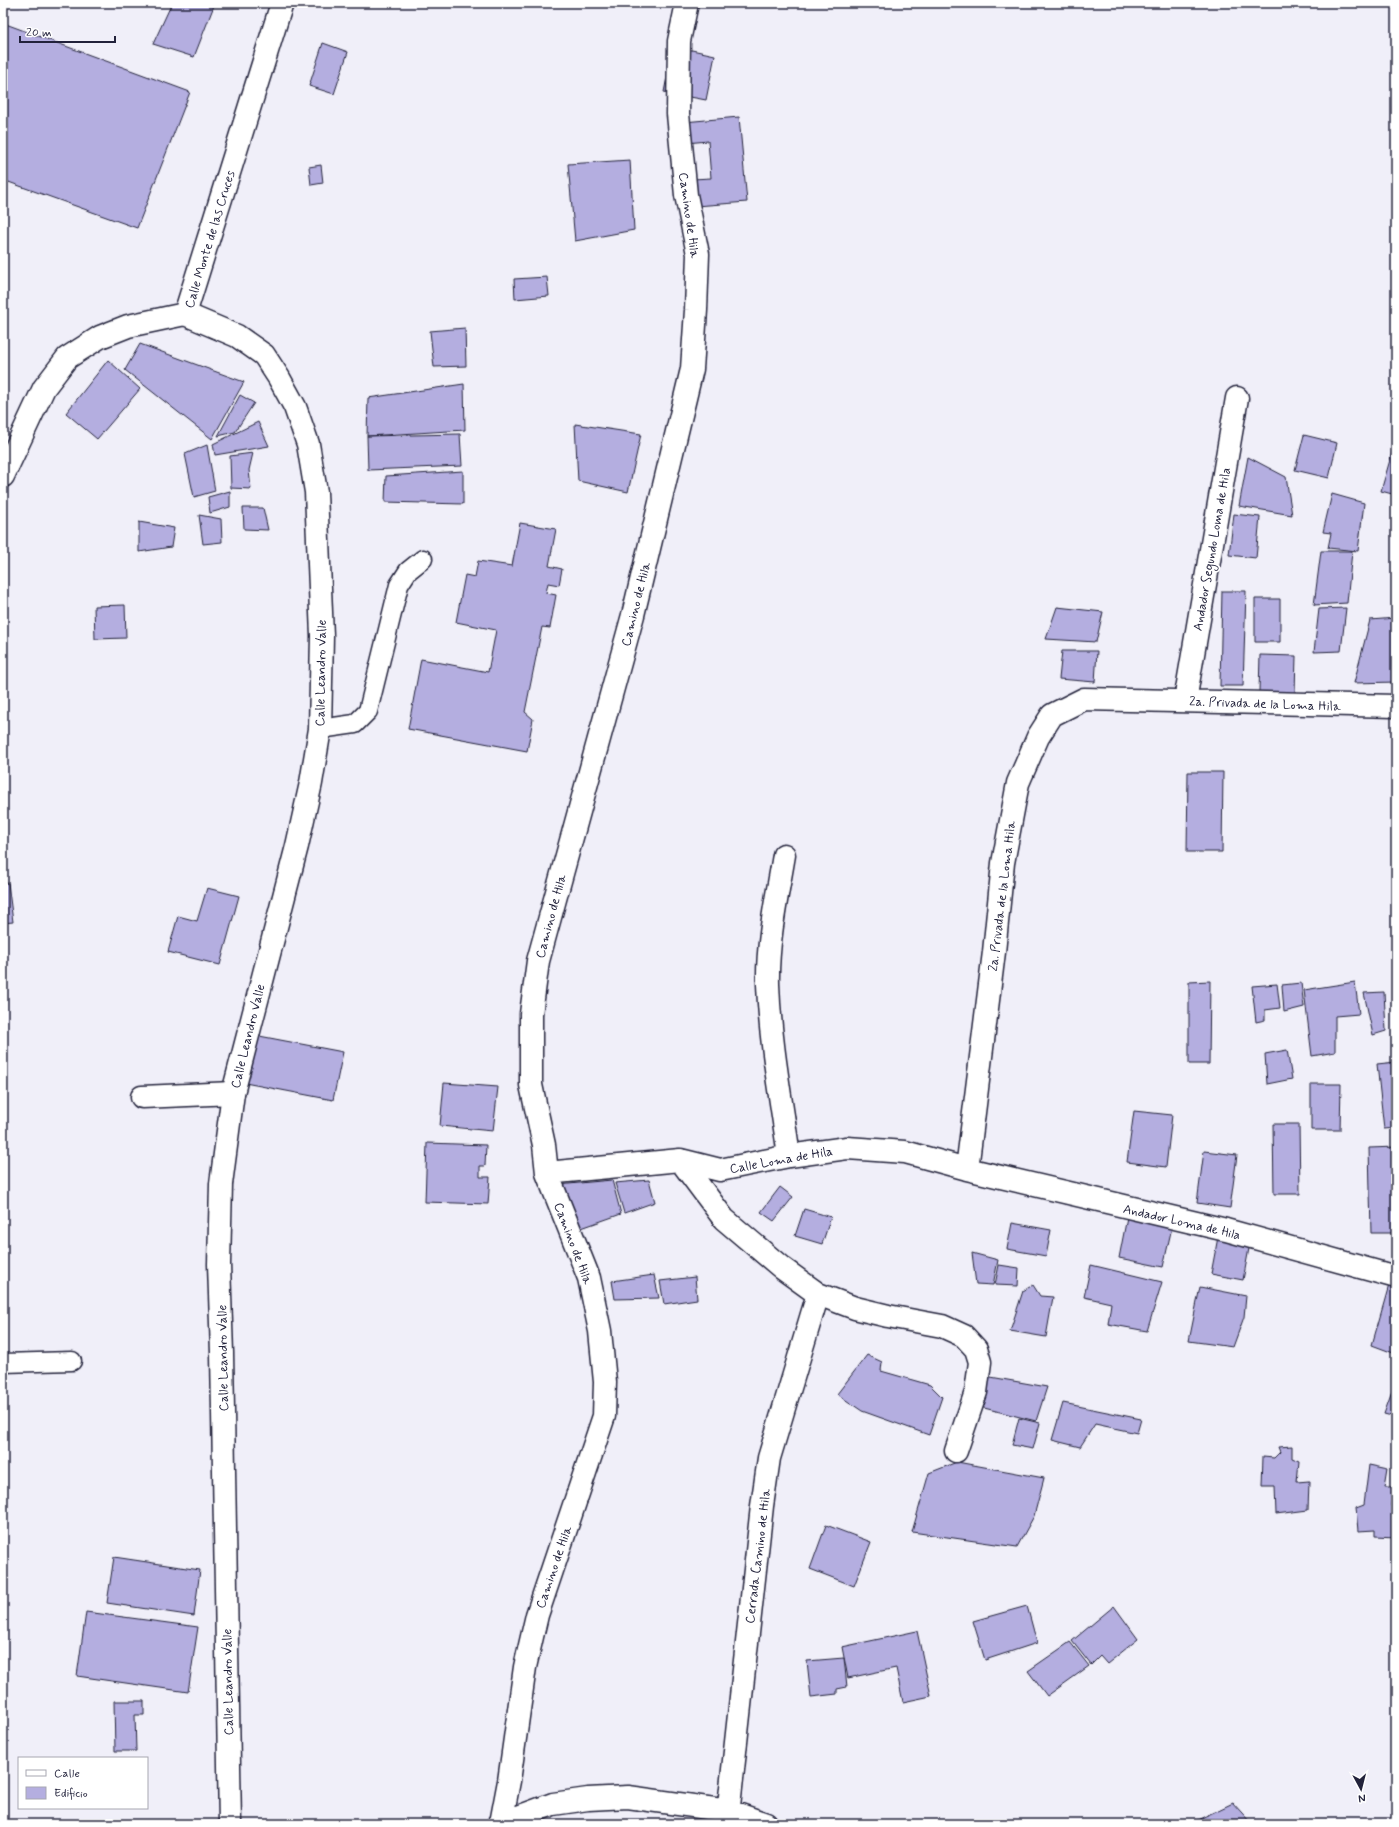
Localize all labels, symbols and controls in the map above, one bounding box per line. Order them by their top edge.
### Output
scale bar [20,18,115,44]
text: 20 m [26,25,52,41]
street label: Calle Monte de las Cruces [181,168,240,310]
street label: Camino de Hila [674,171,703,259]
street label: Andador Segundo Loma de Hila [1190,466,1236,633]
street label: Camino de Hila [618,560,655,648]
street label: Calle Leandro Valle [312,619,331,727]
street label: 2a. Privada de la Loma Hila [1189,693,1341,716]
street label: 2a. Privada de la Loma Hila [985,820,1020,972]
street label: Camino de Hila [532,872,571,960]
street label: Calle Leandro Valle [227,982,270,1090]
street label: Calle Loma de Hila [728,1143,835,1178]
street label: Camino de Hila [549,1200,596,1287]
street label: Andador Loma de Hila [1121,1201,1242,1244]
street label: Calle Leandro Valle [214,1304,233,1412]
street label: Cerrada Camino de Hila [742,1488,775,1625]
street label: Camino de Hila [532,1524,577,1611]
street label: Calle Leandro Valle [219,1628,238,1736]
legend [18,1757,148,1809]
text: Calle [54,1766,80,1782]
north arrow [1341,1769,1381,1809]
text: Edificio [54,1786,88,1802]
text: N [1358,1791,1367,1805]

